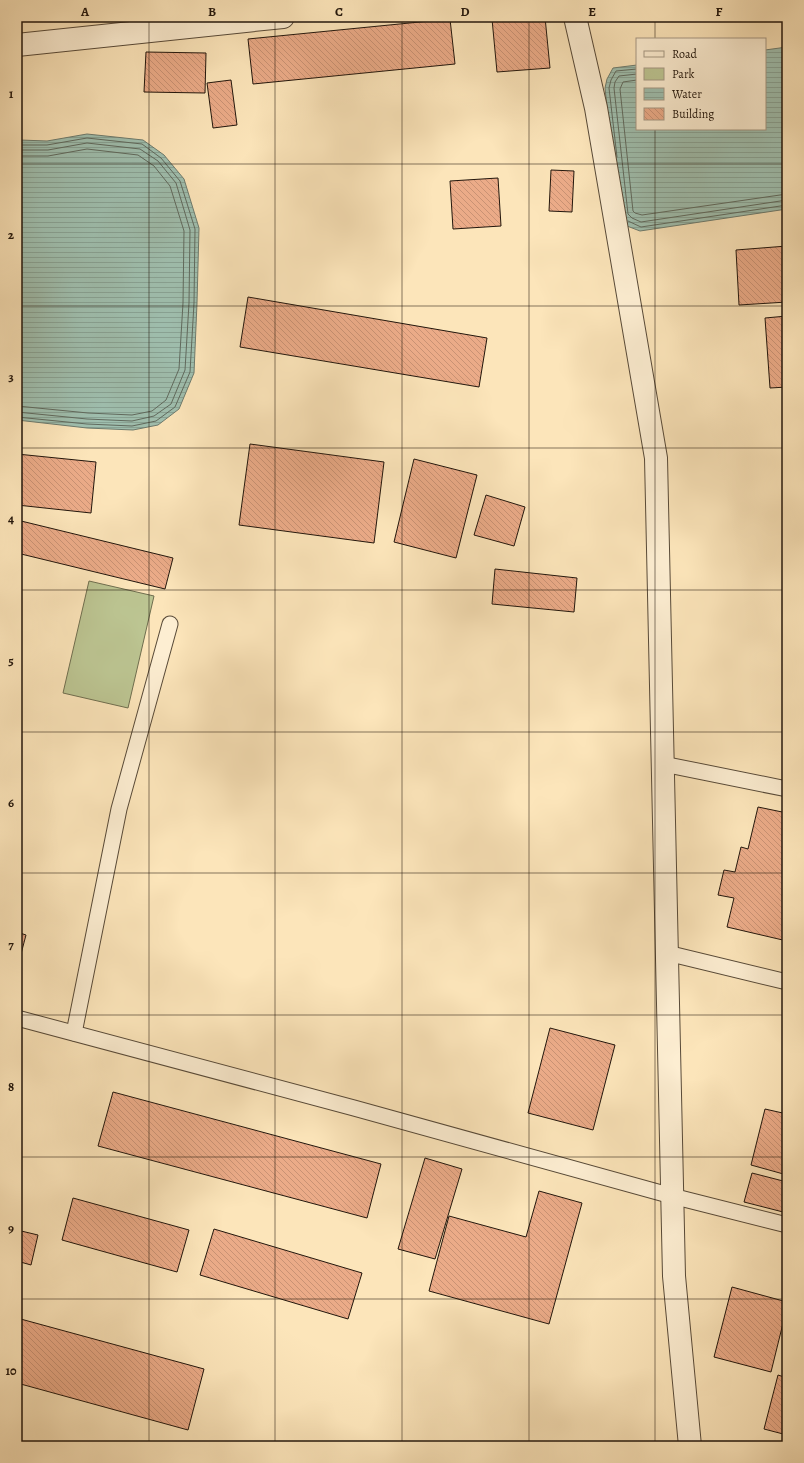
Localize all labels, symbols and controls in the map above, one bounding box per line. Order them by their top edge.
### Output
text: A [80,3,90,20]
text: B [208,3,216,20]
text: C [335,3,343,20]
text: D [460,3,470,20]
text: E [588,3,596,20]
text: F [716,3,723,20]
legend [636,38,766,130]
text: Road [672,46,698,62]
text: Park [672,66,695,82]
text: 1 [9,85,14,102]
text: Water [671,86,702,102]
text: Building [672,106,714,122]
text: 2 [8,226,15,243]
text: 3 [8,368,14,385]
text: 4 [8,510,14,527]
text: 5 [8,652,14,669]
text: 6 [8,794,14,811]
text: 7 [8,936,14,953]
text: 8 [8,1078,14,1095]
text: 9 [8,1220,14,1237]
text: 10 [5,1362,17,1379]

